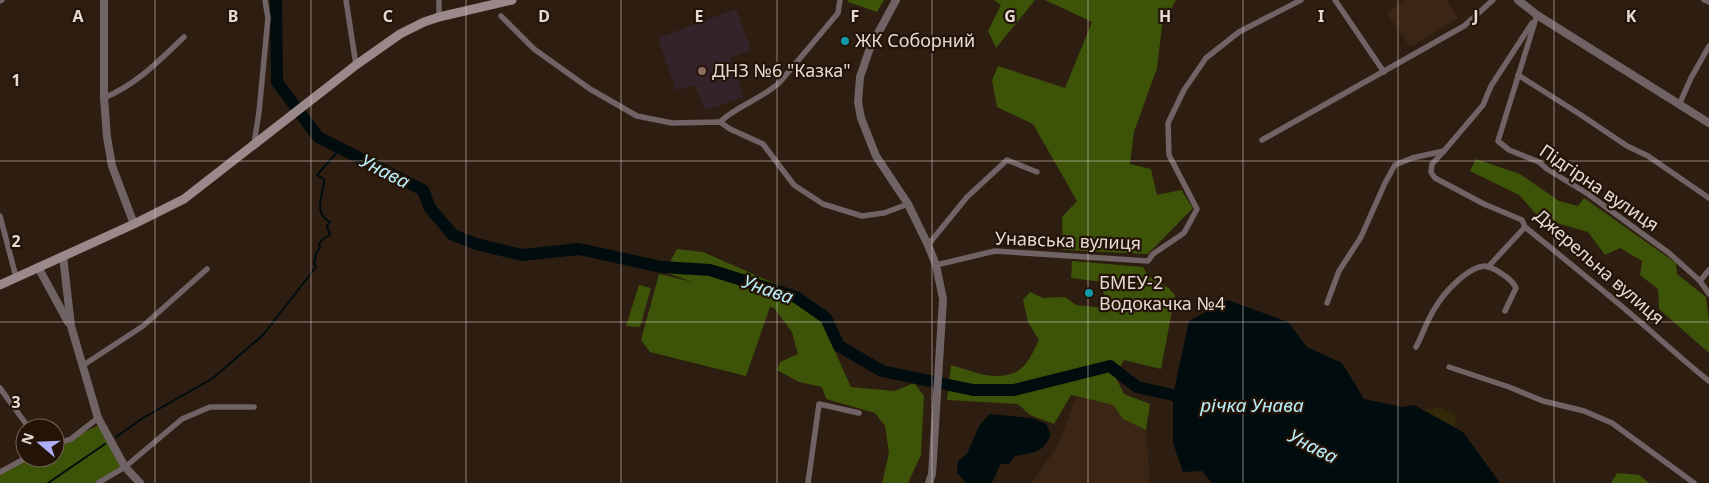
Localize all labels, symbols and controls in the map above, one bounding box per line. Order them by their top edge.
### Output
text: A [72,5,84,27]
text: B [228,5,238,27]
text: C [383,5,393,27]
text: D [538,5,550,27]
text: E [695,5,704,27]
text: F [851,5,859,27]
text: G [1004,5,1016,27]
text: H [1159,5,1171,27]
text: I [1318,5,1324,27]
text: J [1471,5,1479,27]
text: K [1626,5,1637,27]
place label: ЖК Соборний [855,28,975,52]
marker: ЖК Соборний [839,35,851,47]
place label: ДНЗ №6 "Казка" [712,58,850,82]
marker: ДНЗ №6 "Казка" [696,65,708,77]
text: 1 [11,69,21,91]
street label: Підгірна вулиця [1535,138,1664,236]
water label: Унава [356,147,415,195]
street label: Джерельна вулиця [1530,203,1670,329]
street label: Унавська вулиця [995,225,1141,255]
text: 2 [11,230,21,252]
water label: Унава [739,268,797,310]
place label: БМЕУ-2 Водокачка №4 [1099,270,1225,315]
marker: БМЕУ-2 Водокачка №4 [1083,287,1095,299]
text: 3 [11,391,21,413]
water label: річка Унава [1199,392,1304,418]
north arrow [15,418,65,468]
water label: Унава [1284,422,1343,470]
text: N [16,430,38,447]

